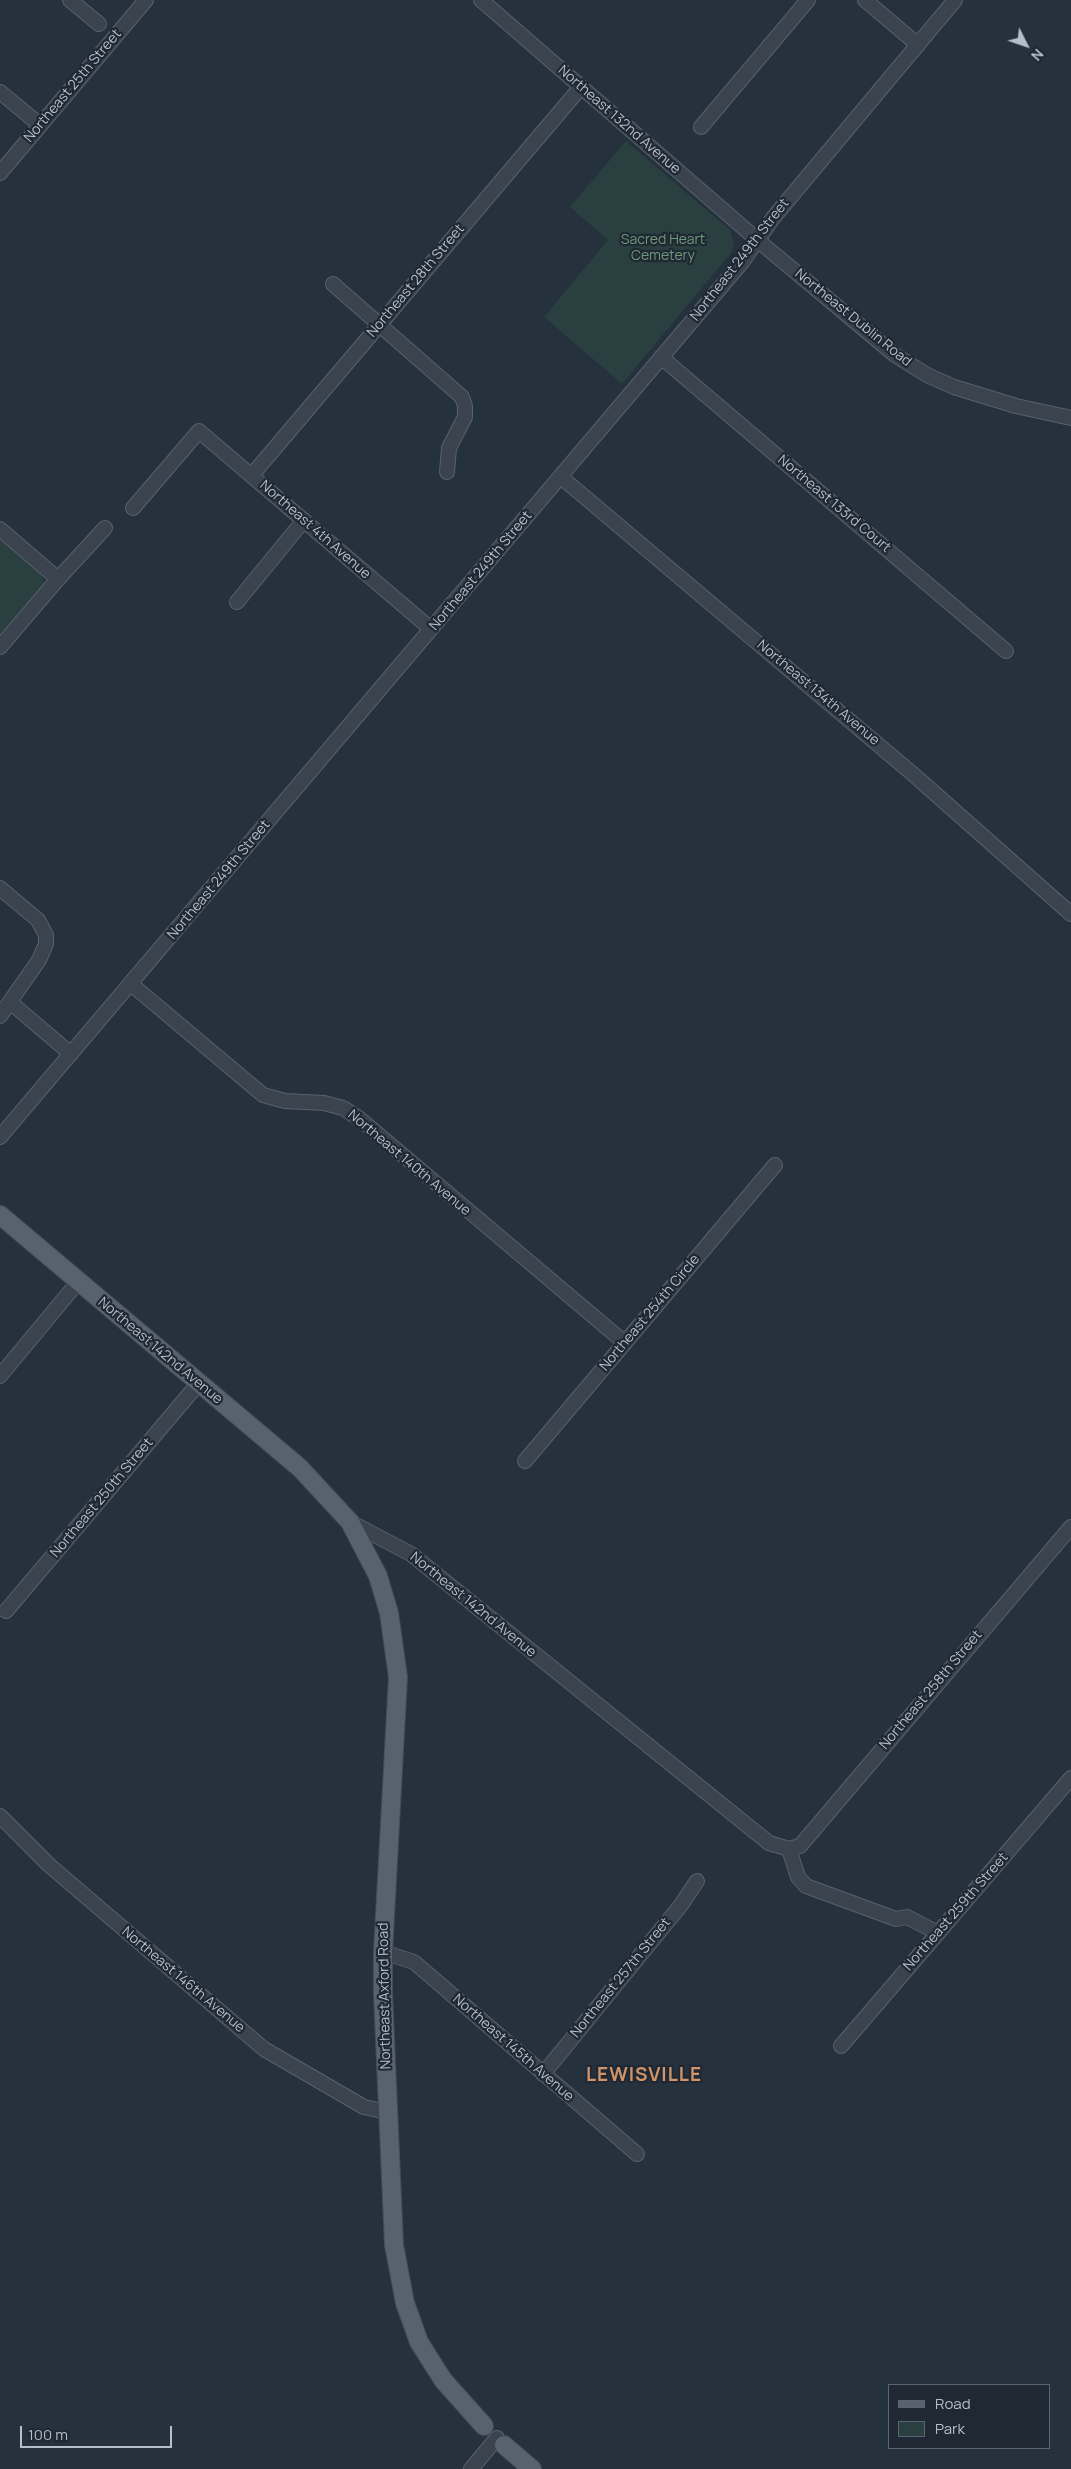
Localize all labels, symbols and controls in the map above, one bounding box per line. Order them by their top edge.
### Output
north arrow [1001,20,1051,70]
street label: Northeast 25th Street [21,26,125,146]
text: N [1027,45,1048,65]
street label: Northeast 132nd Avenue [554,62,684,178]
street label: Northeast 249th Street [687,195,793,325]
street label: Northeast 28th Street [364,221,468,341]
park label: Sacred Heart Cemetery [621,232,705,264]
street label: Northeast Dublin Road [791,266,915,370]
street label: Northeast 133rd Court [774,452,894,556]
street label: Northeast 4th Avenue [256,477,374,583]
street label: Northeast 249th Street [426,508,536,634]
street label: Northeast 134th Avenue [753,637,883,749]
street label: Northeast 249th Street [164,817,274,943]
street label: Northeast 140th Avenue [344,1107,474,1219]
street label: Northeast 254th Circle [596,1251,704,1375]
street label: Northeast 142nd Avenue [94,1294,226,1408]
street label: Northeast 250th Street [47,1435,157,1561]
street label: Northeast 142nd Avenue [407,1549,539,1661]
street label: Northeast 258th Street [876,1627,986,1753]
street label: Northeast 259th Street [900,1850,1012,1974]
street label: Northeast 257th Street [567,1915,675,2041]
street label: Northeast Axford Road [375,1922,395,2070]
street label: Northeast 146th Avenue [118,1924,248,2036]
street label: Northeast 145th Avenue [449,1991,577,2105]
district label: LEWISVILLE [585,2065,703,2087]
legend [888,2384,1051,2449]
text: Road [935,2393,971,2414]
scale bar [22,2416,175,2448]
text: Park [935,2418,965,2439]
text: 100 m [28,2424,68,2445]

